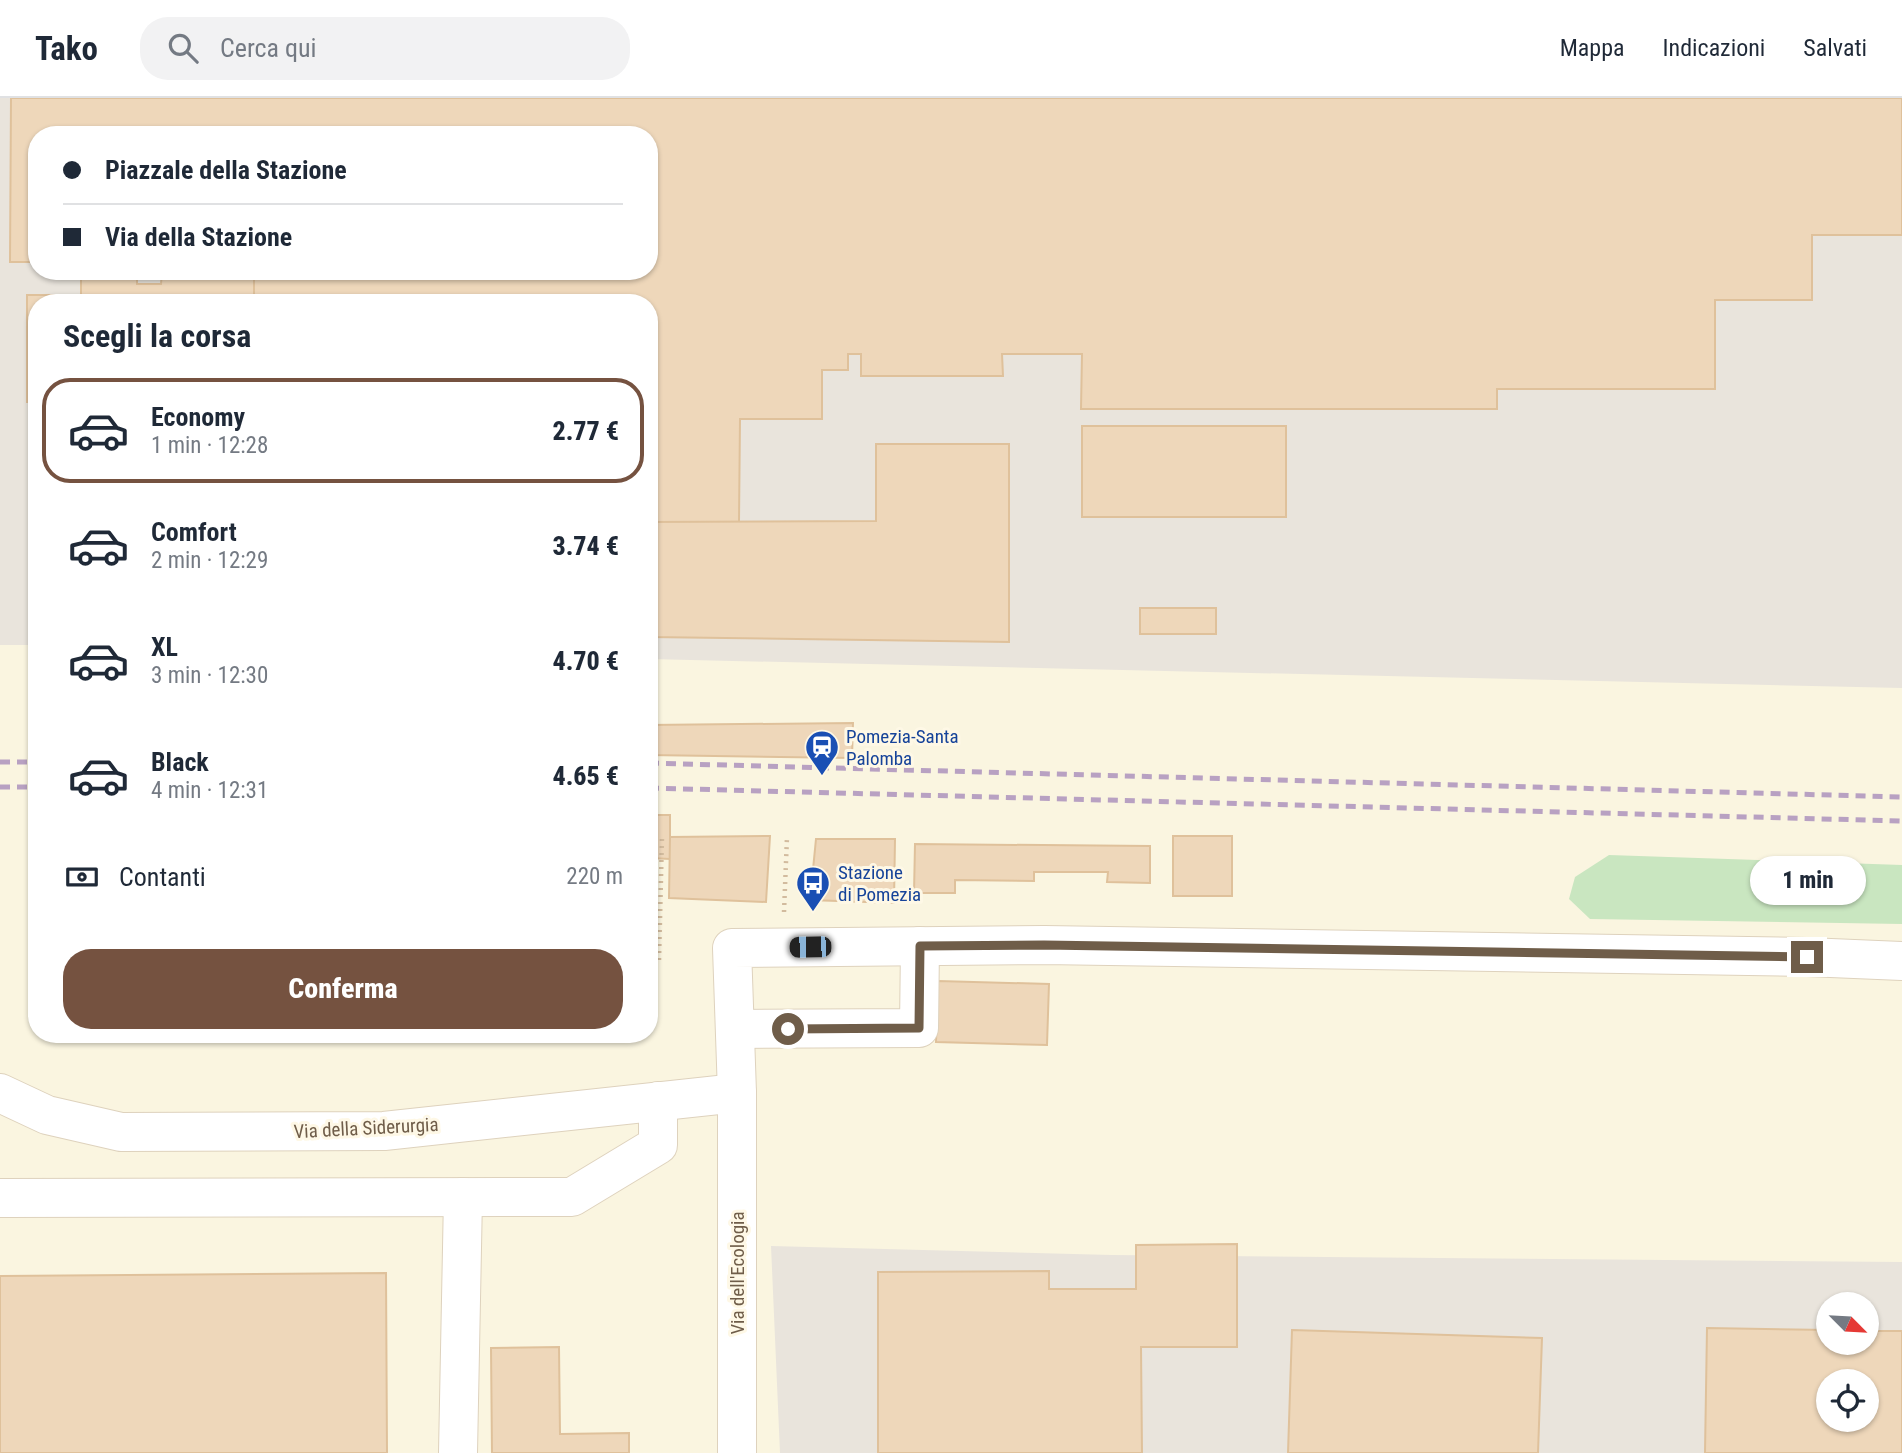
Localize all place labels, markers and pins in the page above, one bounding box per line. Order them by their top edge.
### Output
place label: Pomezia-Santa Palomba [846,725,959,770]
station icon: Pomezia-Santa Palomba [803,728,841,777]
place label: Stazione di Pomezia [838,861,921,906]
bus stop icon: Stazione di Pomezia [794,864,832,913]

